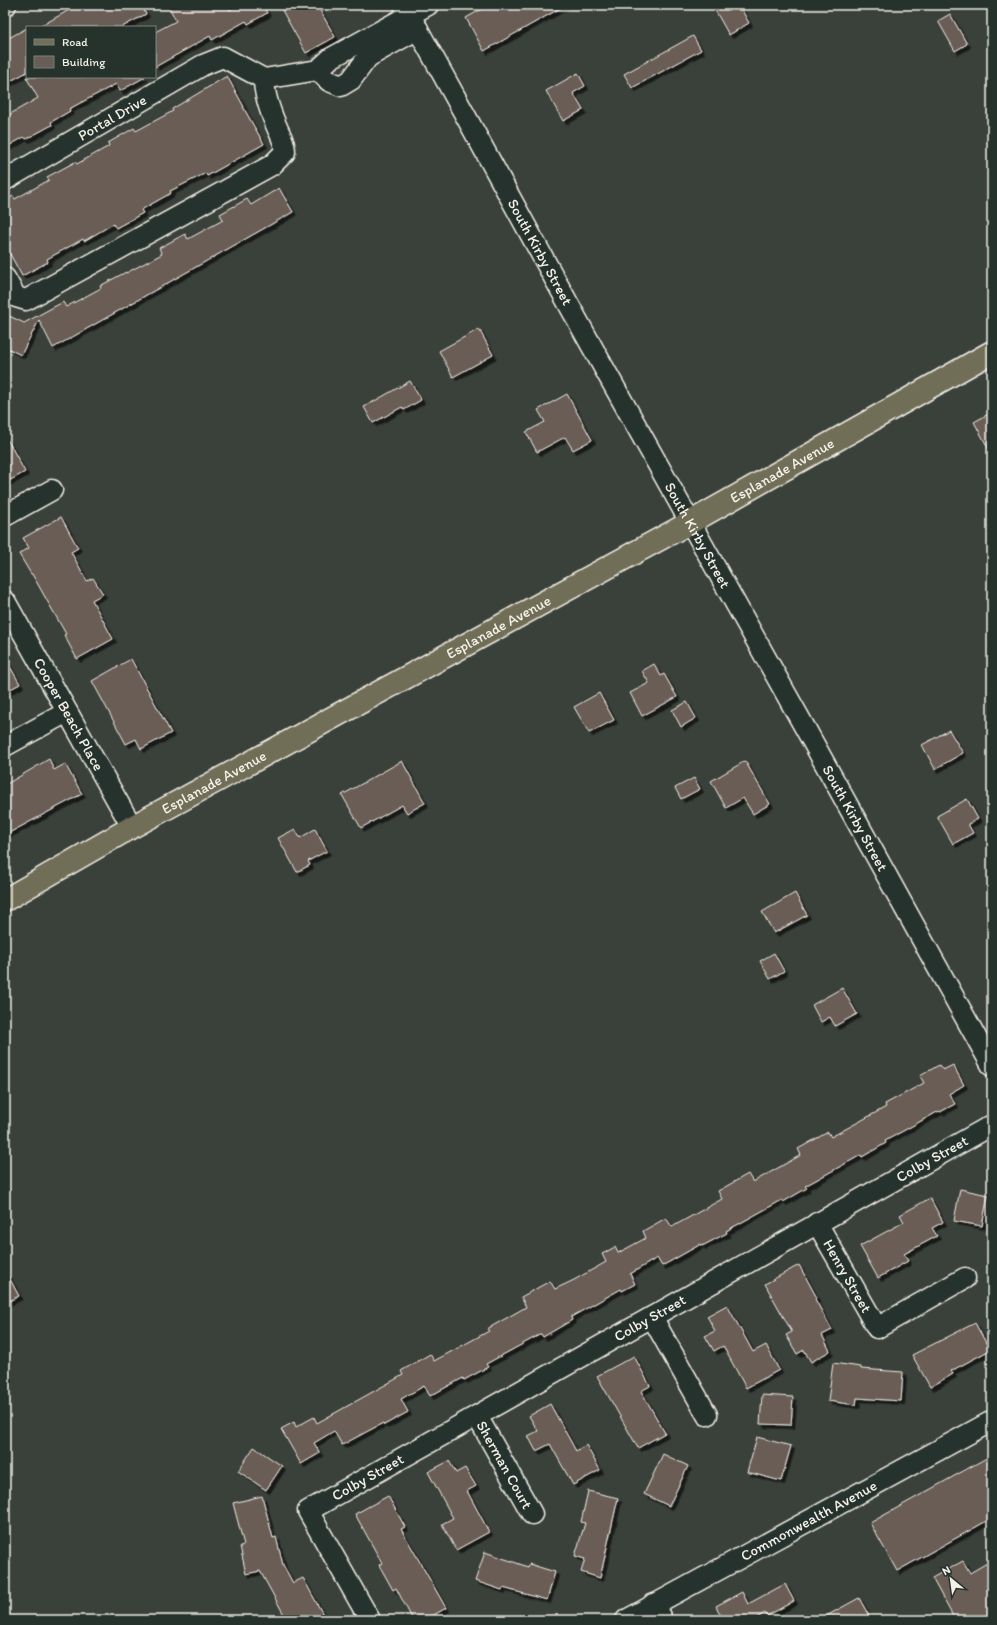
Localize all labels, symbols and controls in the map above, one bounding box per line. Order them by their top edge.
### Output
legend [26,26,156,78]
text: Road [62,35,88,49]
text: Building [62,55,106,69]
street label: Portal Drive [75,91,150,145]
street label: South Kirby Street [504,196,577,309]
street label: Esplanade Avenue [727,434,837,507]
street label: South Kirby Street [661,479,734,592]
street label: Esplanade Avenue [443,591,554,663]
street label: Cooper Beach Place [30,655,108,774]
street label: Esplanade Avenue [159,746,270,818]
street label: South Kirby Street [819,762,892,875]
street label: Colby Street [893,1131,971,1186]
street label: Henry Street [819,1236,876,1316]
street label: Colby Street [611,1290,689,1345]
street label: Sherman Court [473,1418,536,1512]
street label: Colby Street [329,1450,407,1505]
street label: Commonwealth Avenue [737,1476,880,1565]
north arrow [931,1559,971,1599]
text: N [940,1563,953,1578]

